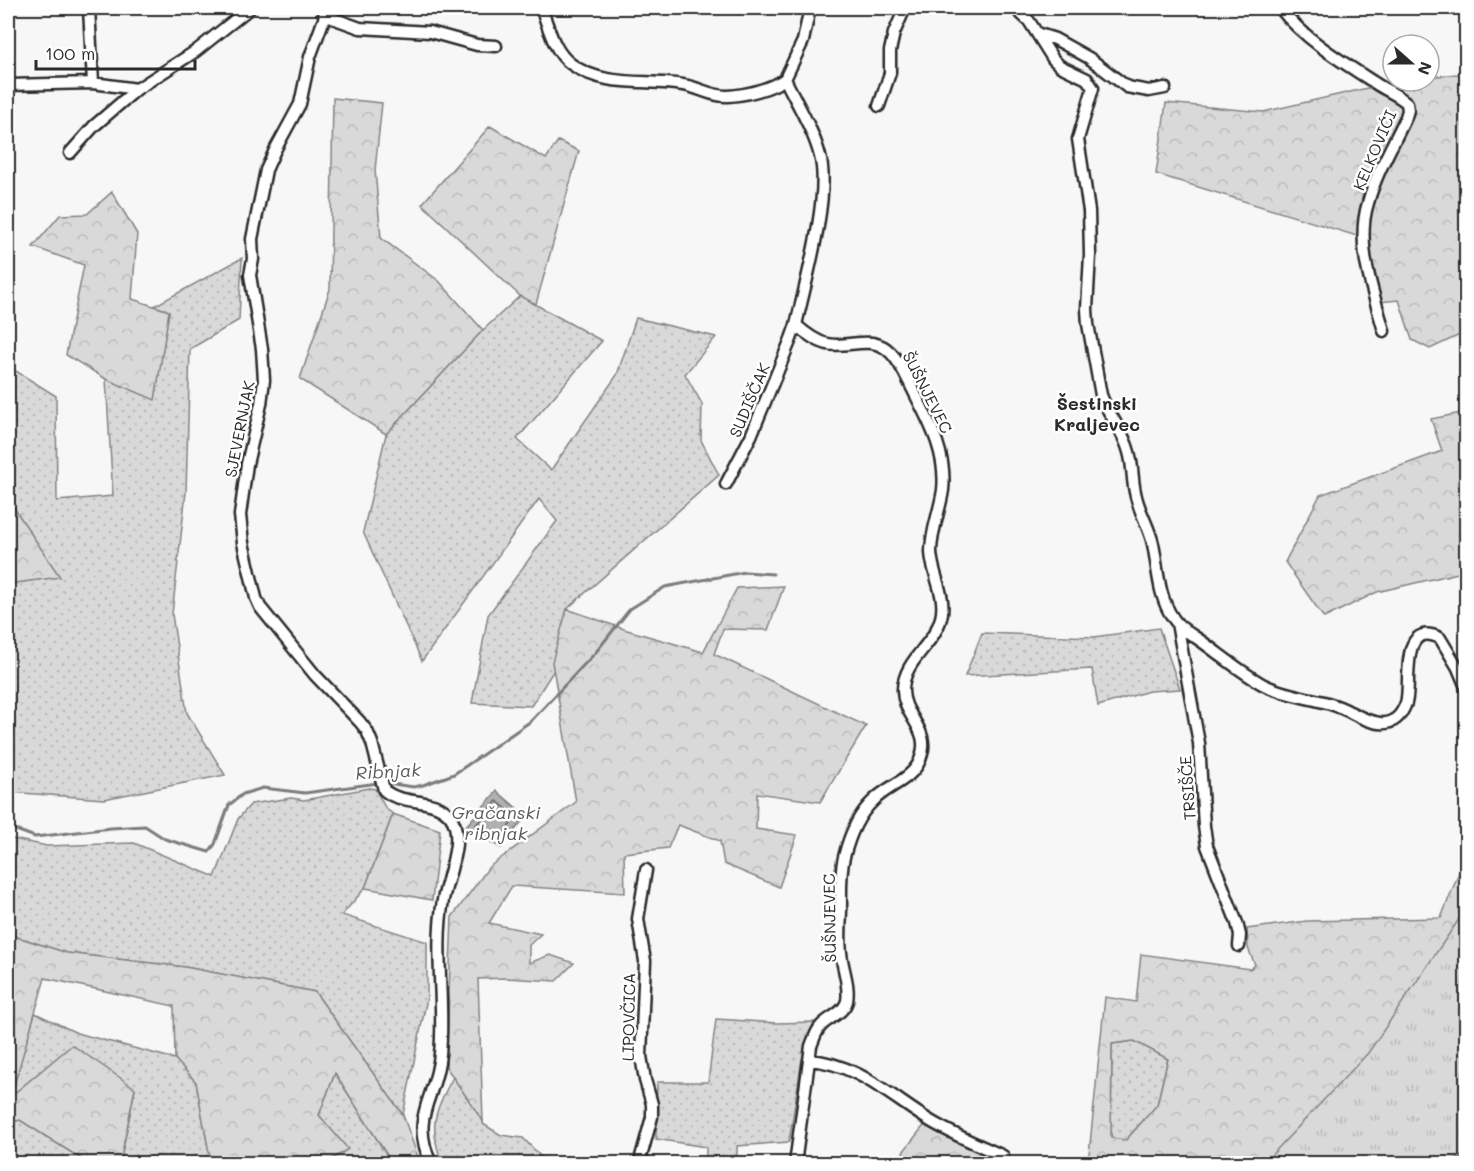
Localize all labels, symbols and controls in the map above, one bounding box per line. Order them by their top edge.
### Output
scale bar [36,33,195,71]
north arrow [1381,33,1441,93]
text: 100 m [45,41,95,65]
text: N [1413,59,1437,78]
street label: KELKOVIĆI [1348,107,1400,193]
street label: ŠUŠNJEVEC [898,347,958,437]
street label: SUDIŠČAK [724,359,774,440]
street label: SJEVERNJAK [219,379,259,479]
district label: Šestinski Kraljevec [1054,391,1140,436]
street label: TRSIŠČE [1174,755,1200,821]
water label: Ribnjak [355,757,422,785]
water label: Gračanski ribnjak [451,800,541,845]
street label: ŠUŠNJEVEC [818,873,840,963]
street label: LIPOVČICA [617,973,639,1061]

